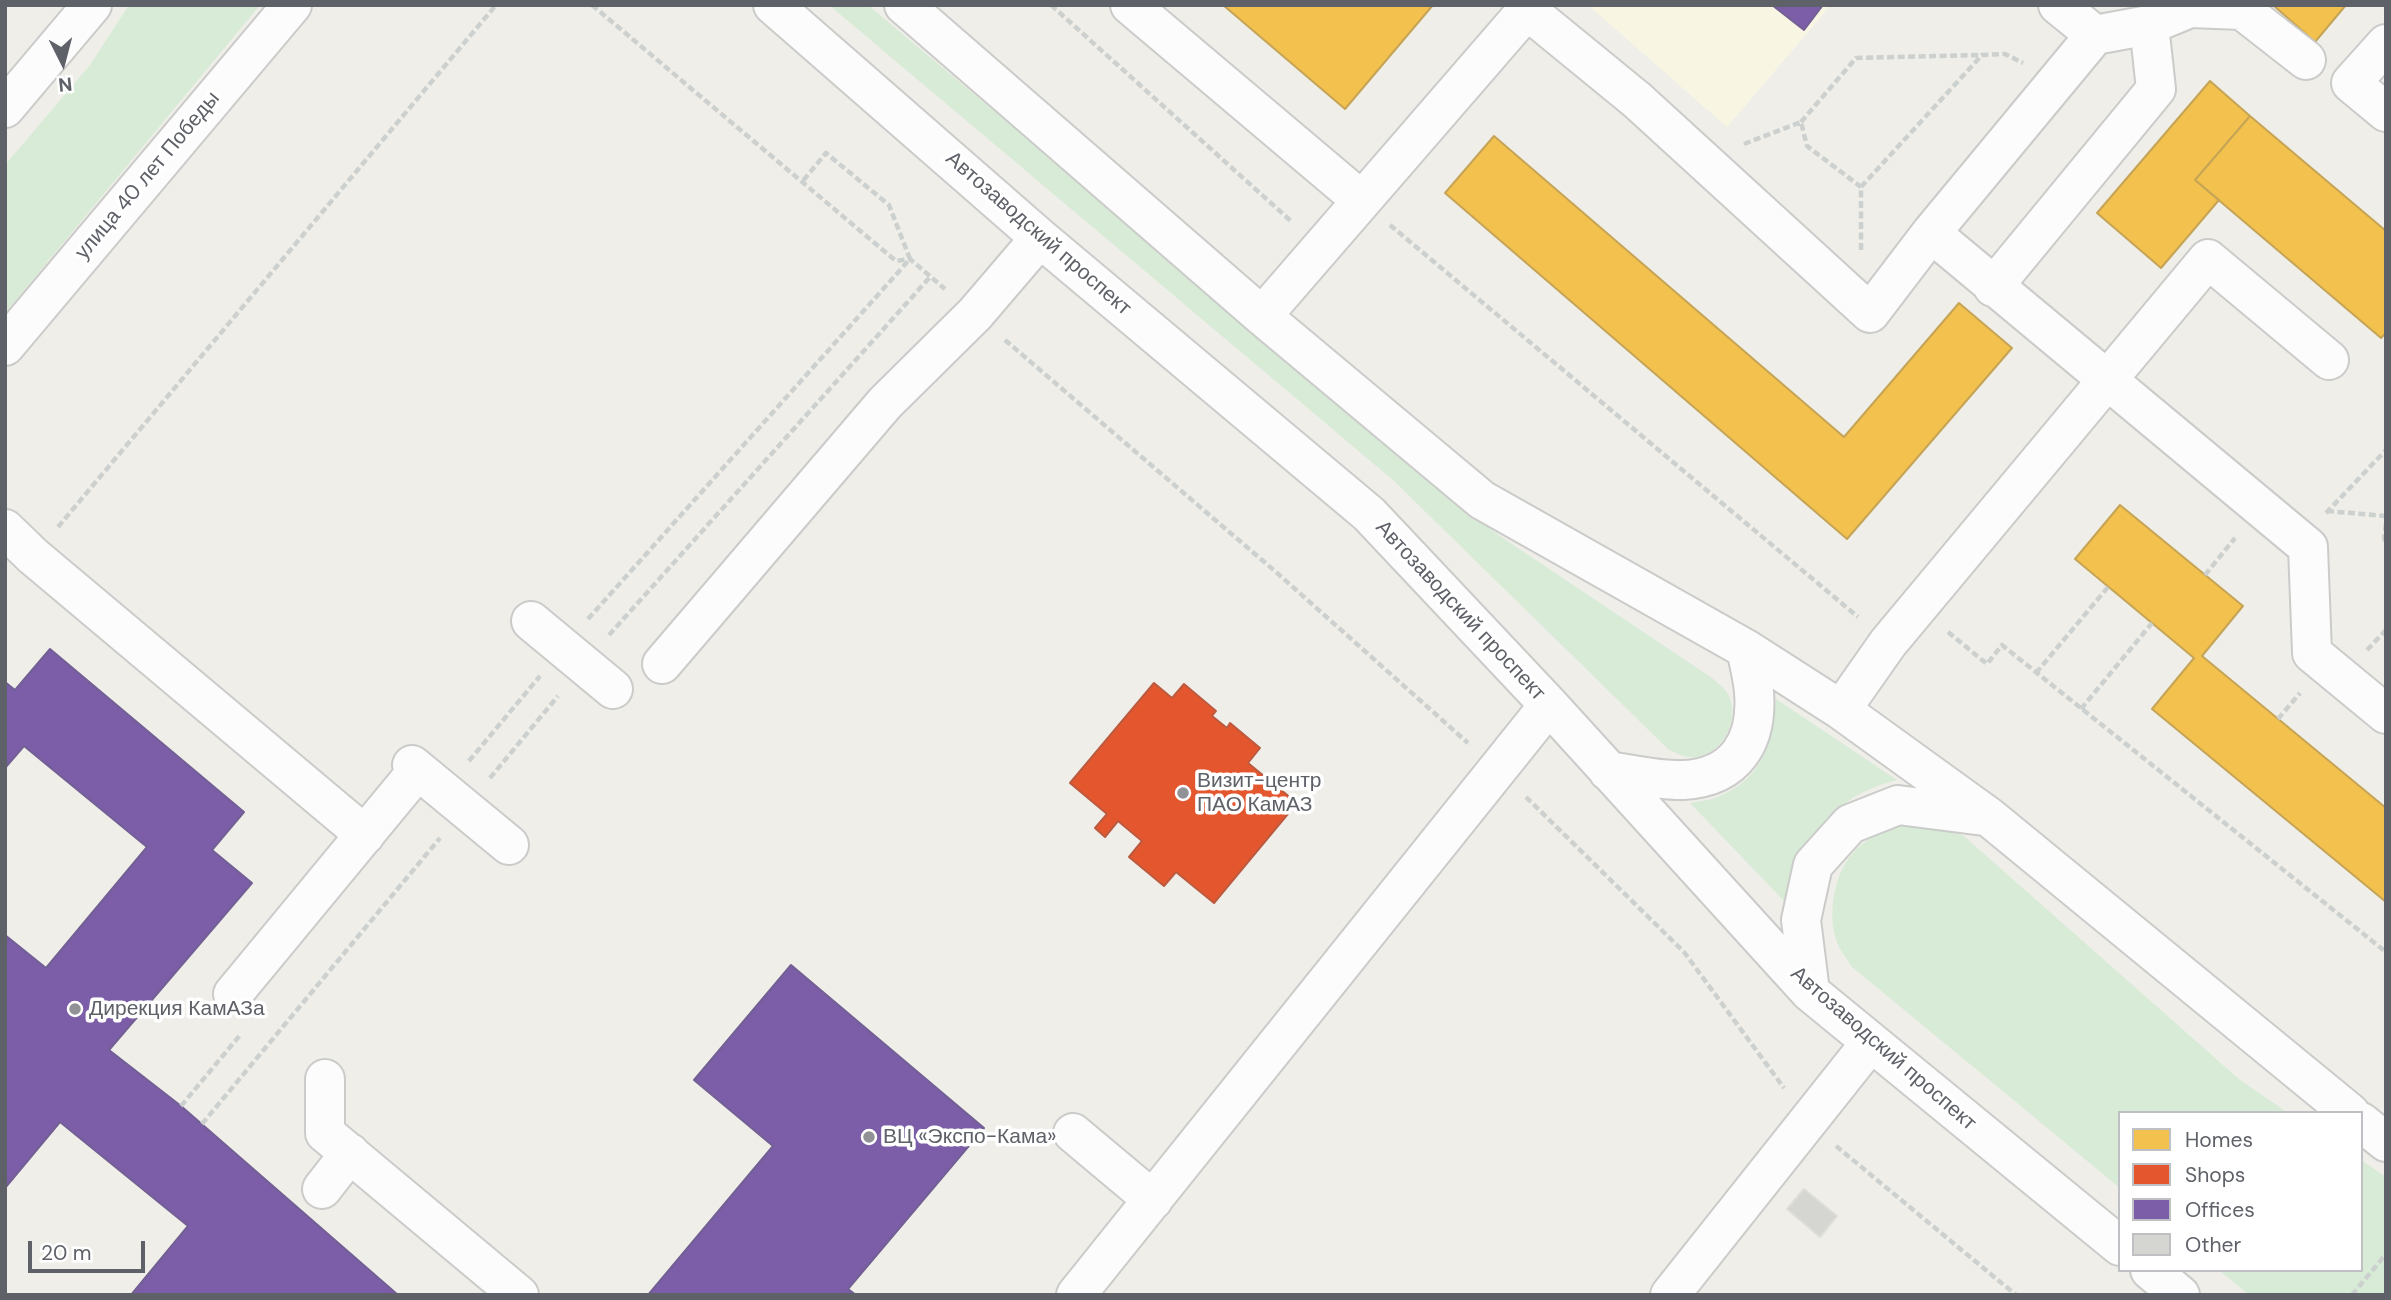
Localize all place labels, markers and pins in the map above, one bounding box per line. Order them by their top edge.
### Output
place label: Визит-центр ПАО КамАЗ [1197,768,1321,818]
marker: Визит-центр ПАО КамАЗ [1175,785,1191,801]
place label: Дирекция КамАЗа [89,996,265,1022]
marker: Дирекция КамАЗа [67,1001,83,1017]
place label: ВЦ «Экспо-Кама» [883,1124,1057,1150]
marker: ВЦ «Экспо-Кама» [861,1129,877,1145]

